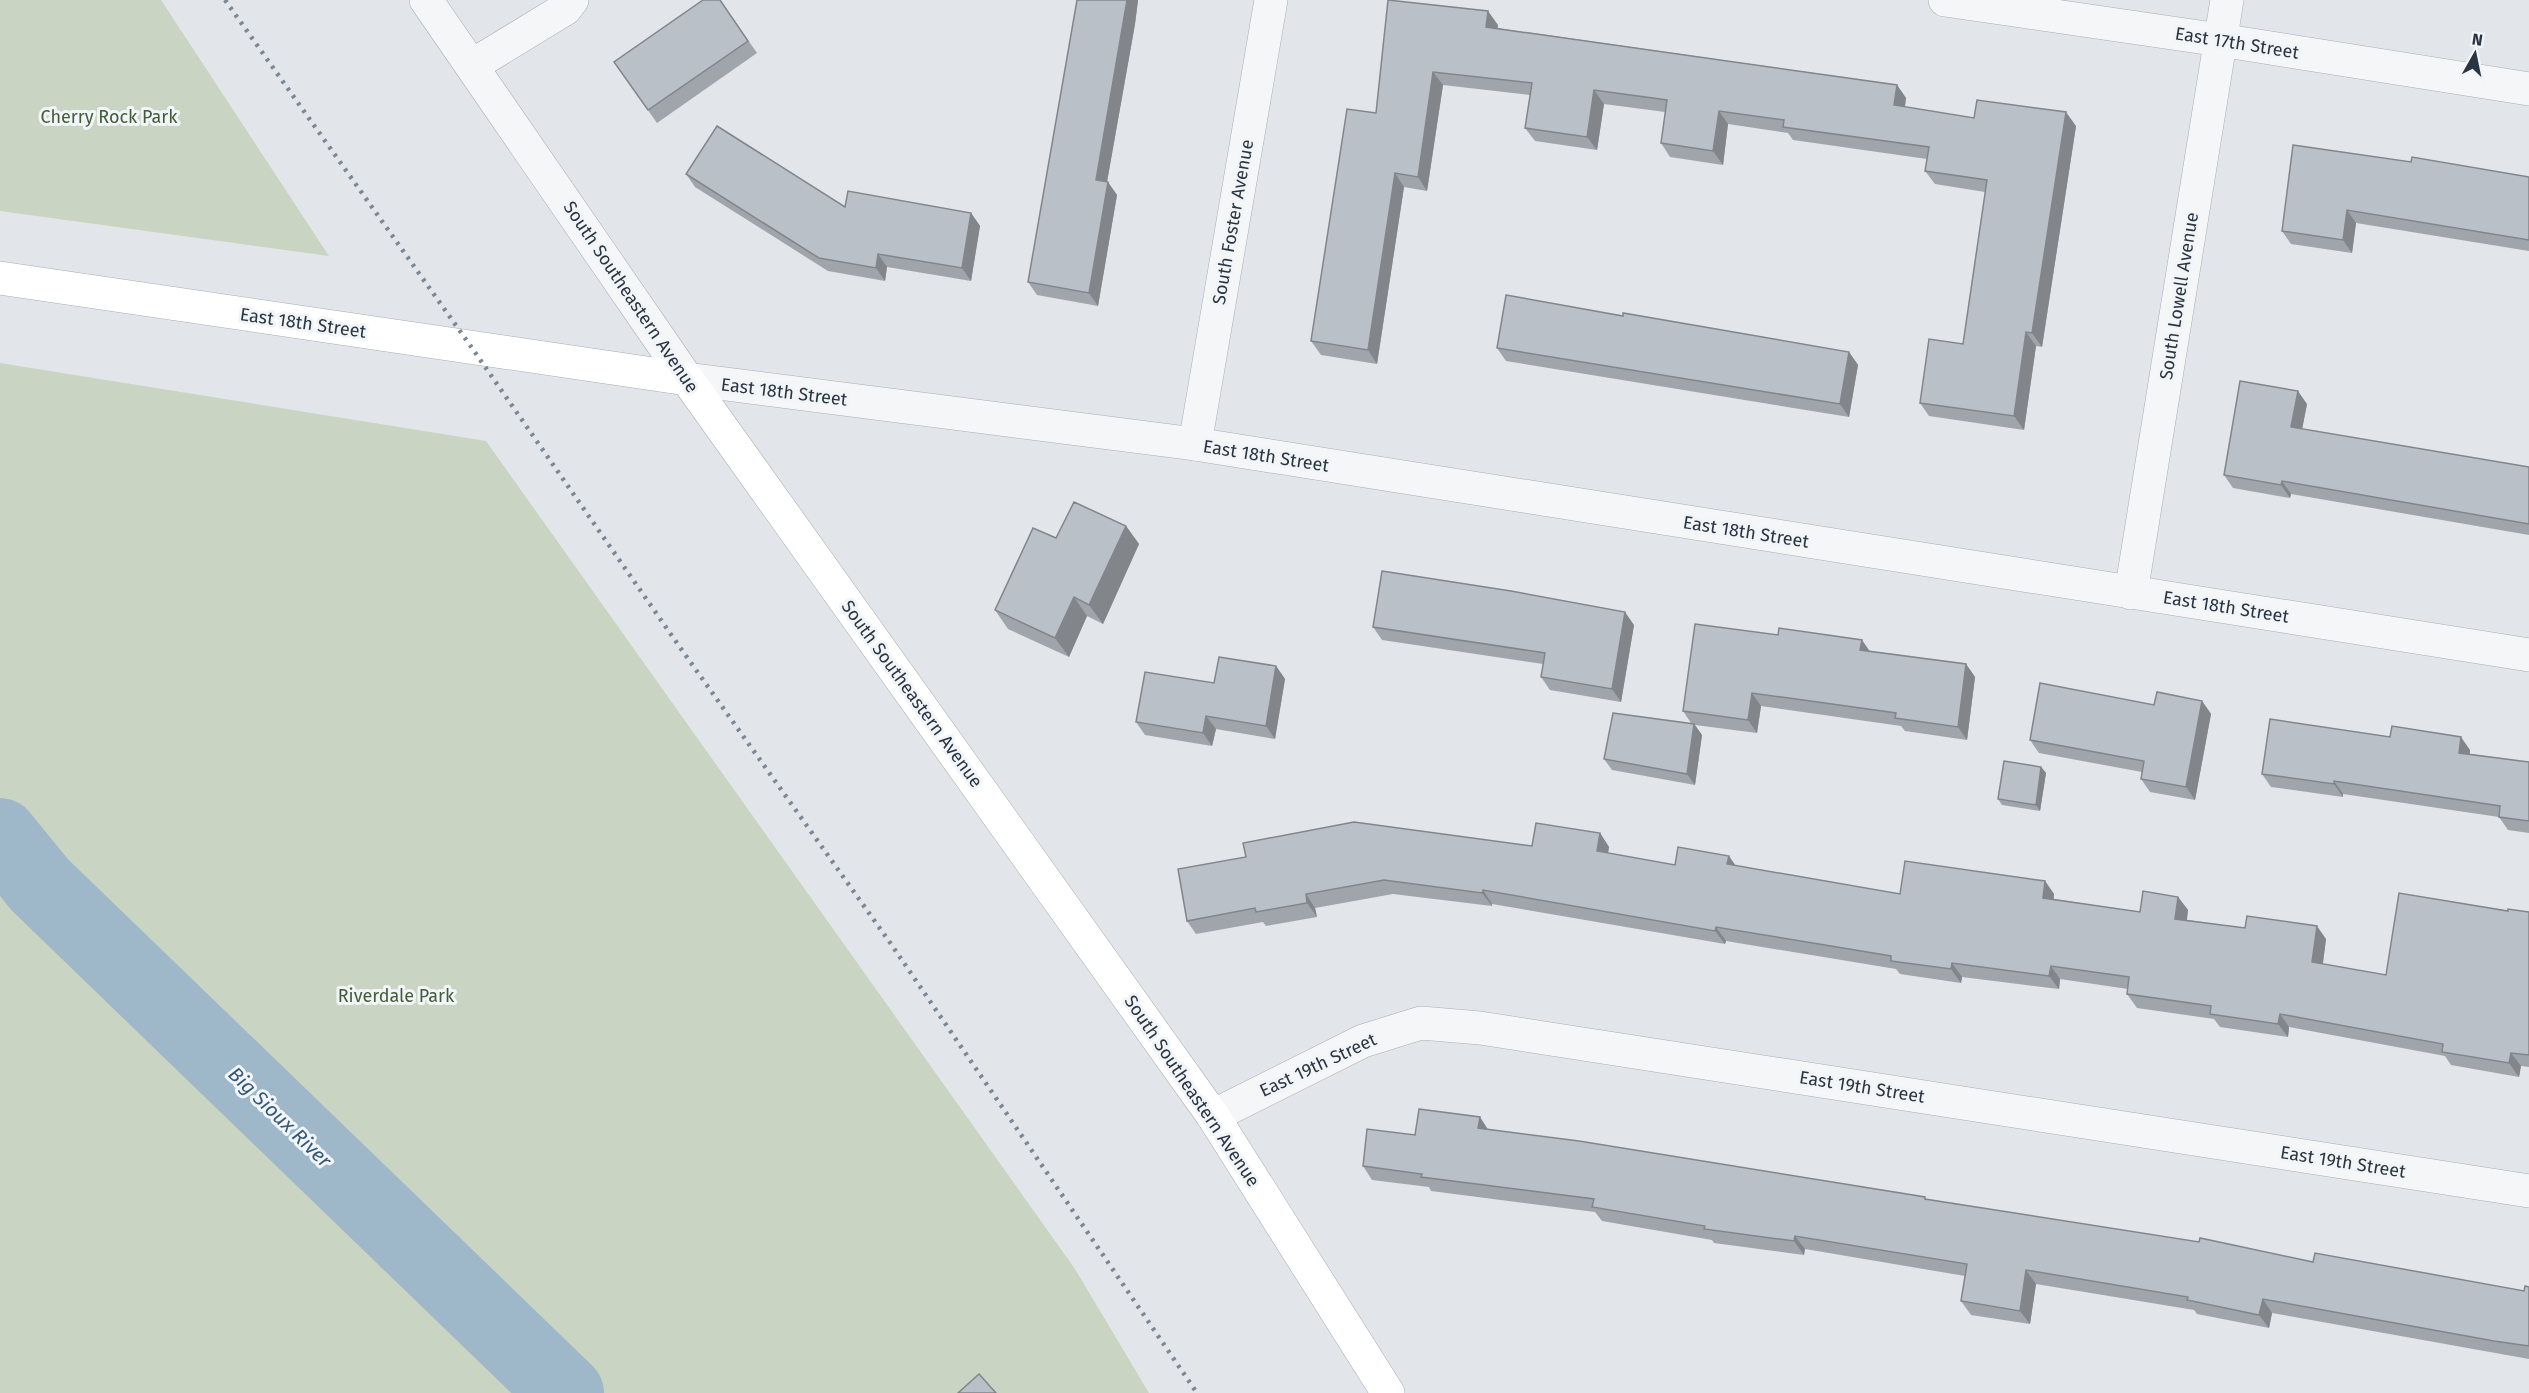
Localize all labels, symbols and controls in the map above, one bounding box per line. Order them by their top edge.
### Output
street label: East 17th Street [2173,22,2301,64]
north arrow [2445,24,2505,84]
text: N [2471,29,2484,50]
park label: Cherry Rock Park [41,106,178,128]
street label: South Foster Avenue [1208,138,1258,306]
street label: South Southeastern Avenue [559,197,703,397]
street label: South Lowell Avenue [2155,211,2203,381]
street label: East 18th Street [239,303,368,343]
street label: East 18th Street [720,373,849,411]
street label: East 18th Street [1202,435,1331,477]
street label: East 18th Street [1682,511,1811,553]
street label: East 18th Street [2162,586,2291,628]
street label: South Southeastern Avenue [837,596,987,792]
park label: Riverdale Park [338,985,455,1007]
street label: South Southeastern Avenue [1120,991,1264,1191]
street label: East 19th Street [1256,1028,1380,1102]
water label: Big Sioux River [224,1062,337,1173]
street label: East 19th Street [1798,1066,1927,1108]
street label: East 19th Street [2279,1141,2408,1183]

